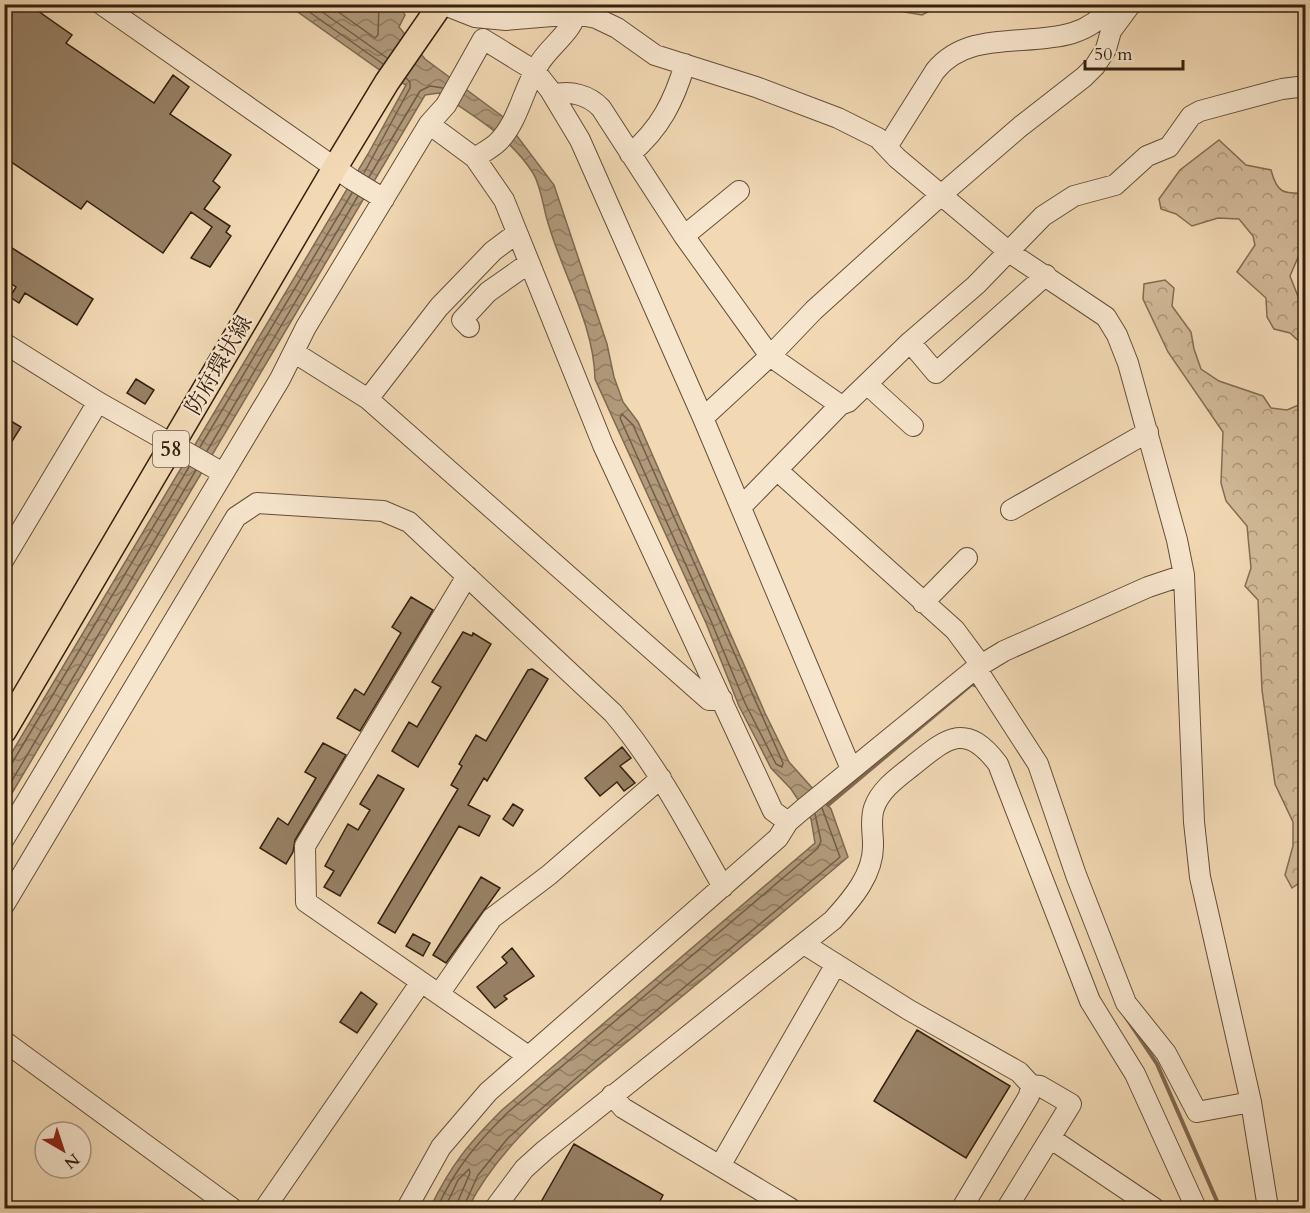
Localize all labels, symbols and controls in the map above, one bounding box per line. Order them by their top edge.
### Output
scale bar [1085,33,1182,71]
text: 50 m [1094,42,1133,67]
street label: 防府環状線 [179,310,259,420]
road number: 58 [153,431,189,467]
north arrow [33,1120,93,1180]
text: N [59,1148,84,1174]

